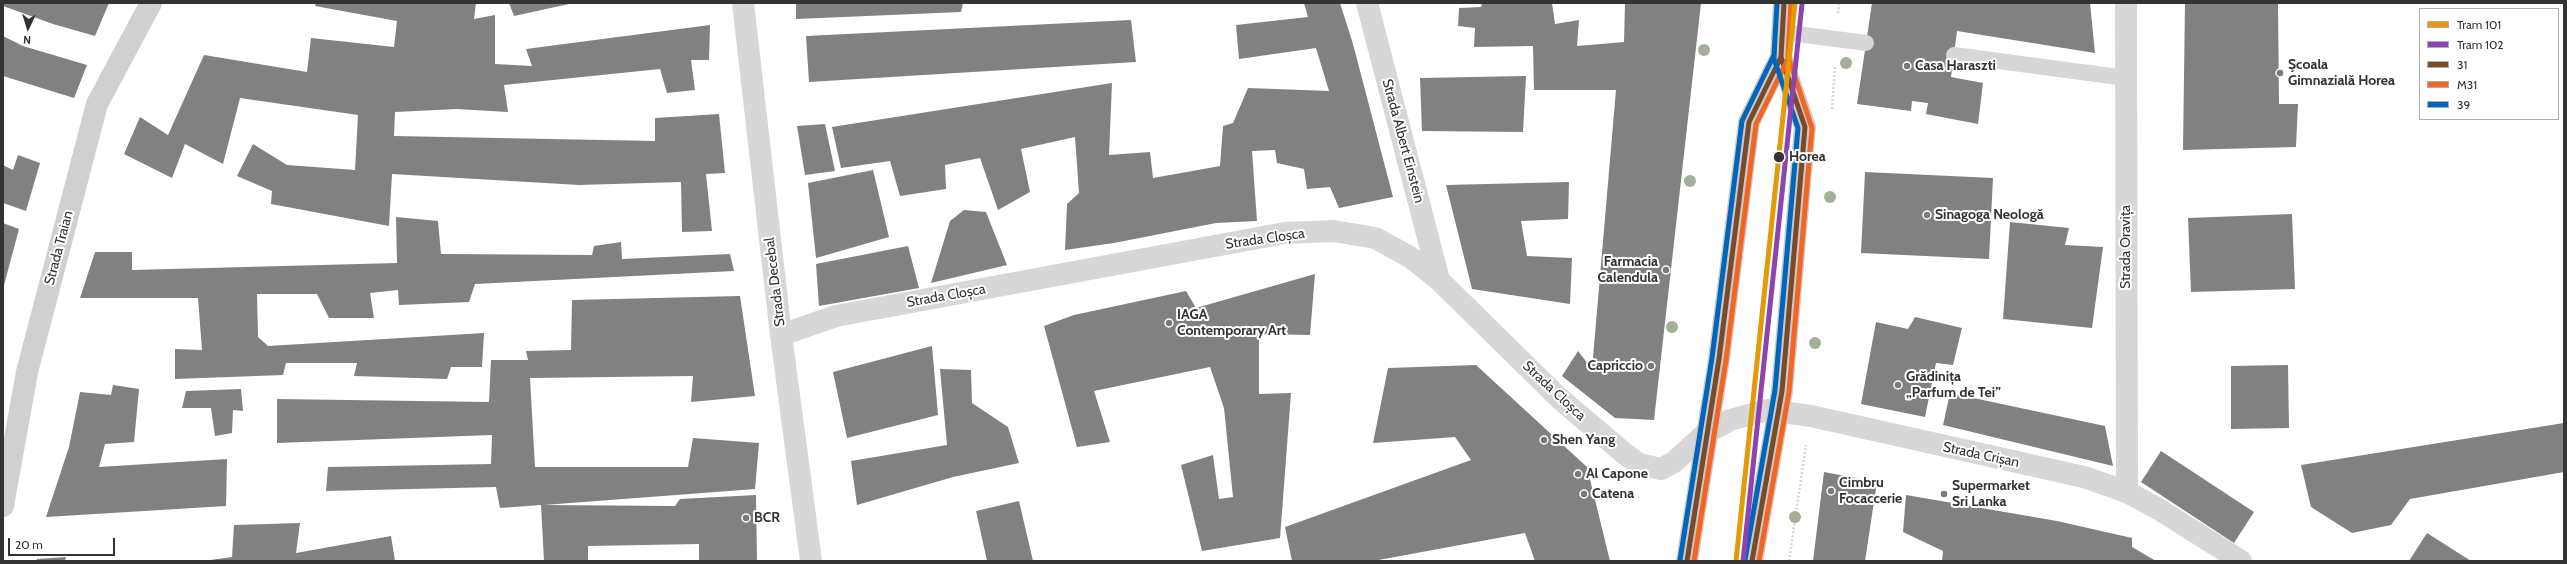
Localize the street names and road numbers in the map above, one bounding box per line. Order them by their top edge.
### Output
street label: Strada Albert Einstein [1378,77,1428,205]
street label: Strada Oravița [2118,205,2134,289]
street label: Strada Traian [41,209,77,287]
street label: Strada Cloșca [1224,225,1306,253]
street label: Strada Decebal [761,236,789,328]
street label: Strada Cloșca [905,281,987,311]
street label: Strada Cloșca [1519,358,1589,424]
street label: Strada Crișan [1941,439,2021,471]

